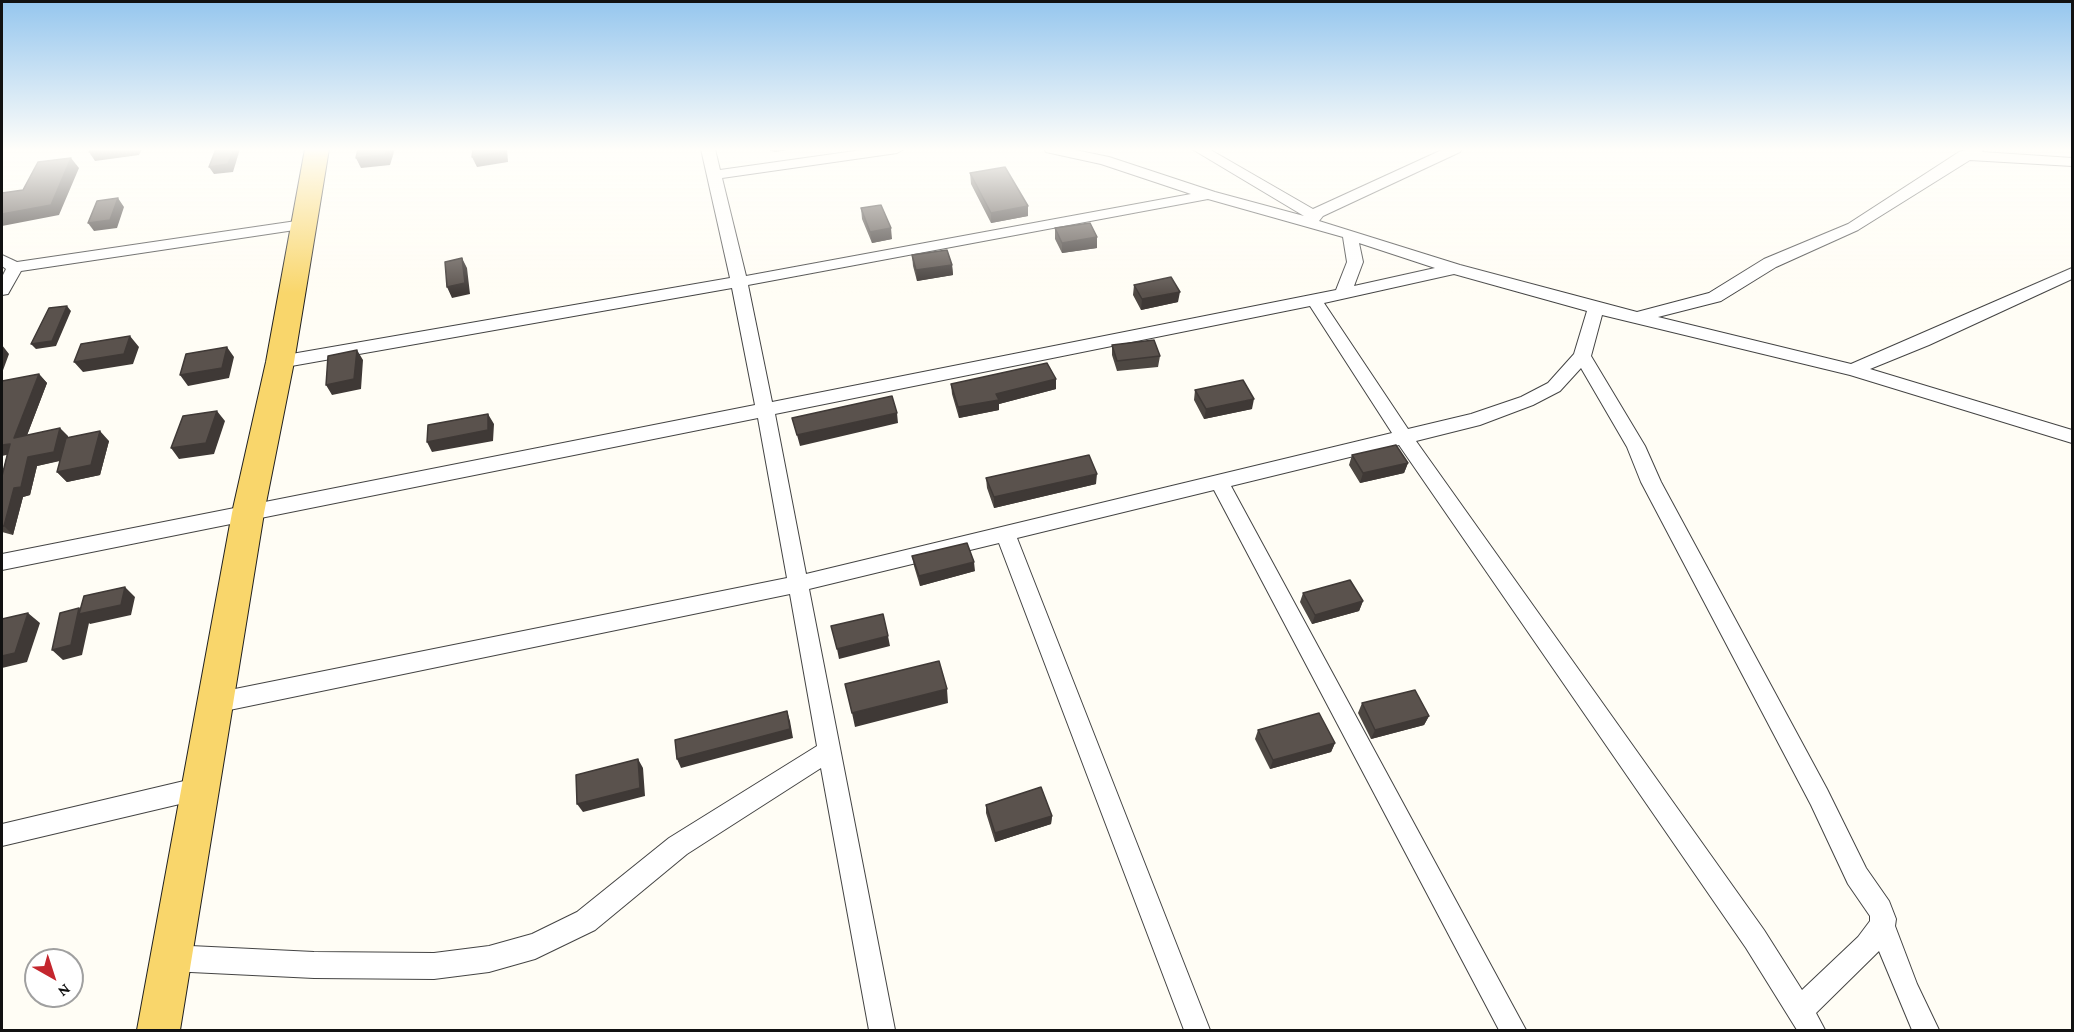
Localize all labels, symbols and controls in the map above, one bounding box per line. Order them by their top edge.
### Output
north arrow [24,948,84,1008]
text: N [55,981,74,1001]

